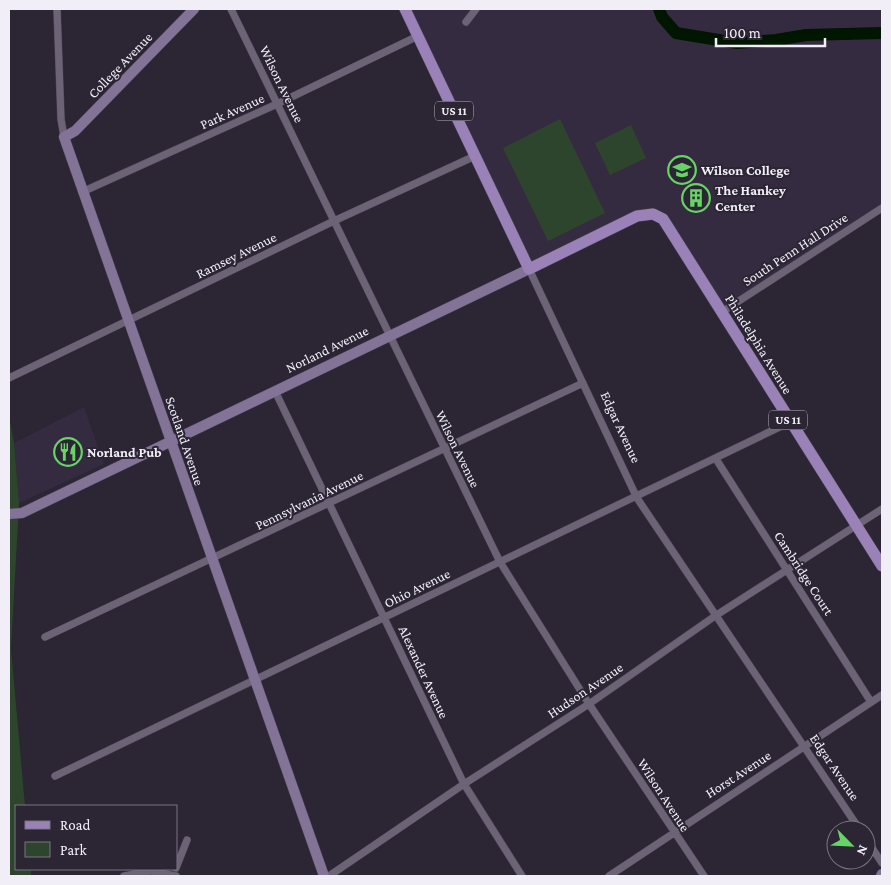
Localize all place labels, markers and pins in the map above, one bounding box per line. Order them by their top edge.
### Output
school or university icon: Wilson College [667,155,697,185]
place label: Wilson College [700,162,790,178]
place label: The Hankey Center [715,182,786,214]
building icon: The Hankey Center [681,183,711,213]
restaurant icon: Norland Pub [53,437,83,467]
place label: Norland Pub [87,444,162,460]

